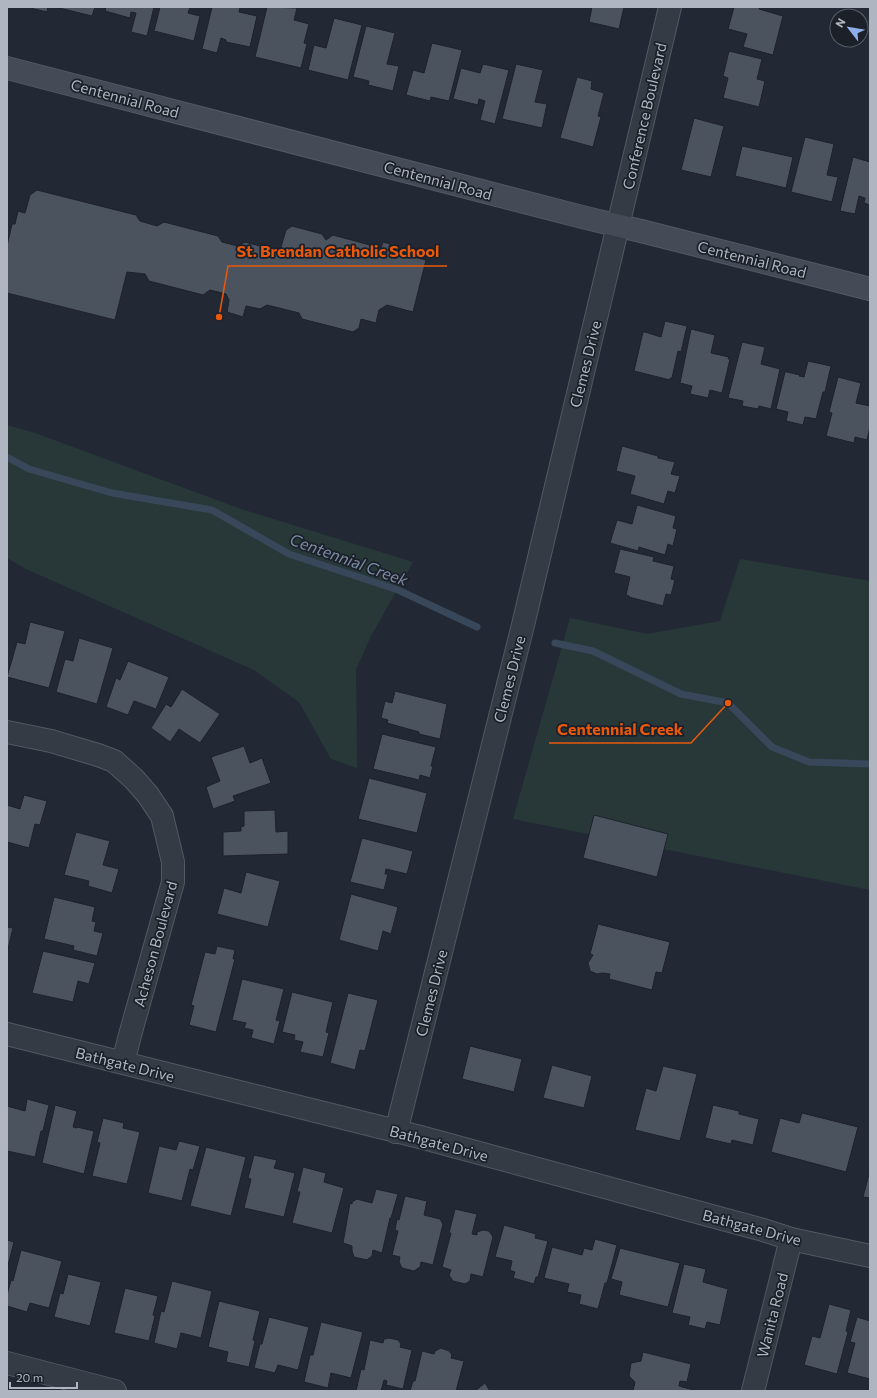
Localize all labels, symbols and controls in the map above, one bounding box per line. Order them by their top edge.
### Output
north arrow [829,8,869,48]
text: N [832,16,848,29]
street label: Conference Boulevard [618,41,670,191]
street label: Centennial Road [69,75,181,121]
street label: Centennial Road [382,157,494,203]
street label: Centennial Road [696,237,808,281]
callout: St. Brendan Catholic School [228,238,447,266]
text: St. Brendan Catholic School [237,241,439,260]
street label: Clemes Drive [566,319,605,409]
water label: Centennial Creek [287,529,411,589]
street label: Clemes Drive [490,634,529,724]
callout: Centennial Creek [549,715,691,743]
text: Centennial Creek [557,719,684,738]
street label: Acheson Boulevard [130,879,180,1009]
street label: Clemes Drive [412,948,451,1038]
street label: Bathgate Drive [74,1043,176,1085]
street label: Bathgate Drive [388,1121,490,1165]
street label: Bathgate Drive [701,1205,803,1249]
street label: Wanita Road [753,1271,791,1359]
scale bar [10,1364,77,1390]
text: 20 m [16,1370,43,1384]

